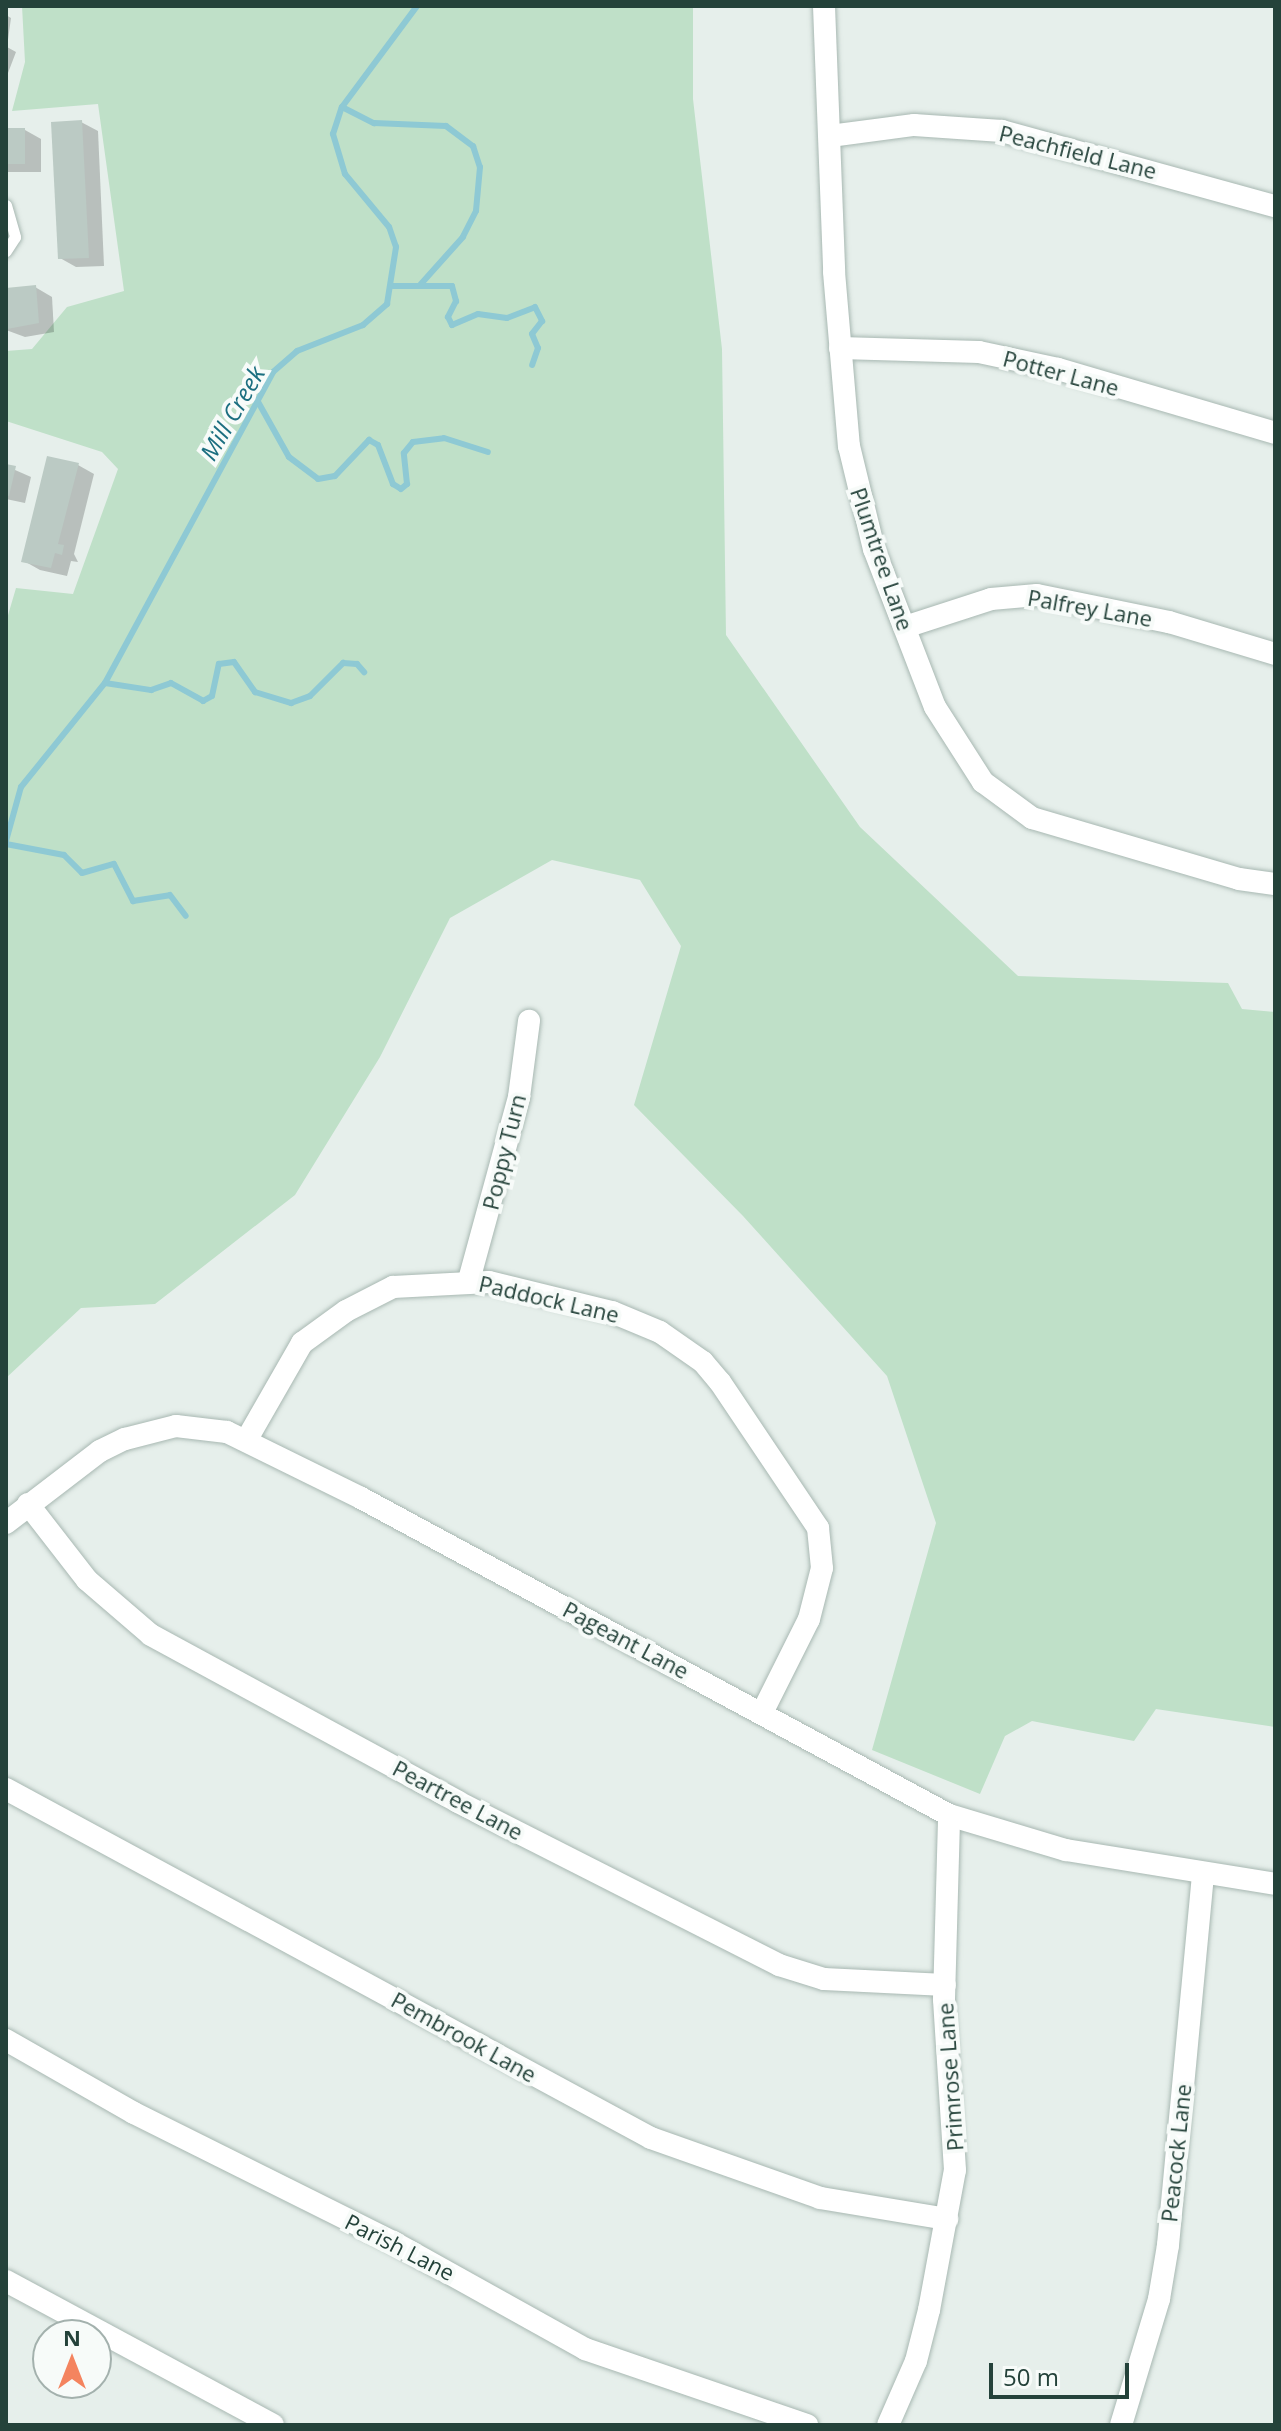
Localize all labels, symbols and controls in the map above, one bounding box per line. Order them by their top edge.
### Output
street label: Peachfield Lane [996,120,1160,184]
street label: Potter Lane [1000,345,1122,401]
water label: Mill Creek [194,361,270,465]
street label: Plumtree Lane [845,484,919,634]
street label: Palfrey Lane [1026,584,1154,632]
street label: Poppy Turn [477,1091,531,1213]
street label: Paddock Lane [476,1270,622,1328]
street label: Pageant Lane [559,1596,693,1684]
street label: Peartree Lane [388,1755,528,1845]
street label: Pembrook Lane [387,1986,541,2088]
street label: Primrose Lane [932,2002,968,2152]
street label: Peacock Lane [1156,2083,1196,2223]
street label: Parish Lane [341,2208,459,2286]
north arrow [32,2319,112,2399]
text: N [63,2322,81,2352]
scale bar [993,2347,1133,2397]
text: 50 m [1003,2360,1059,2393]

